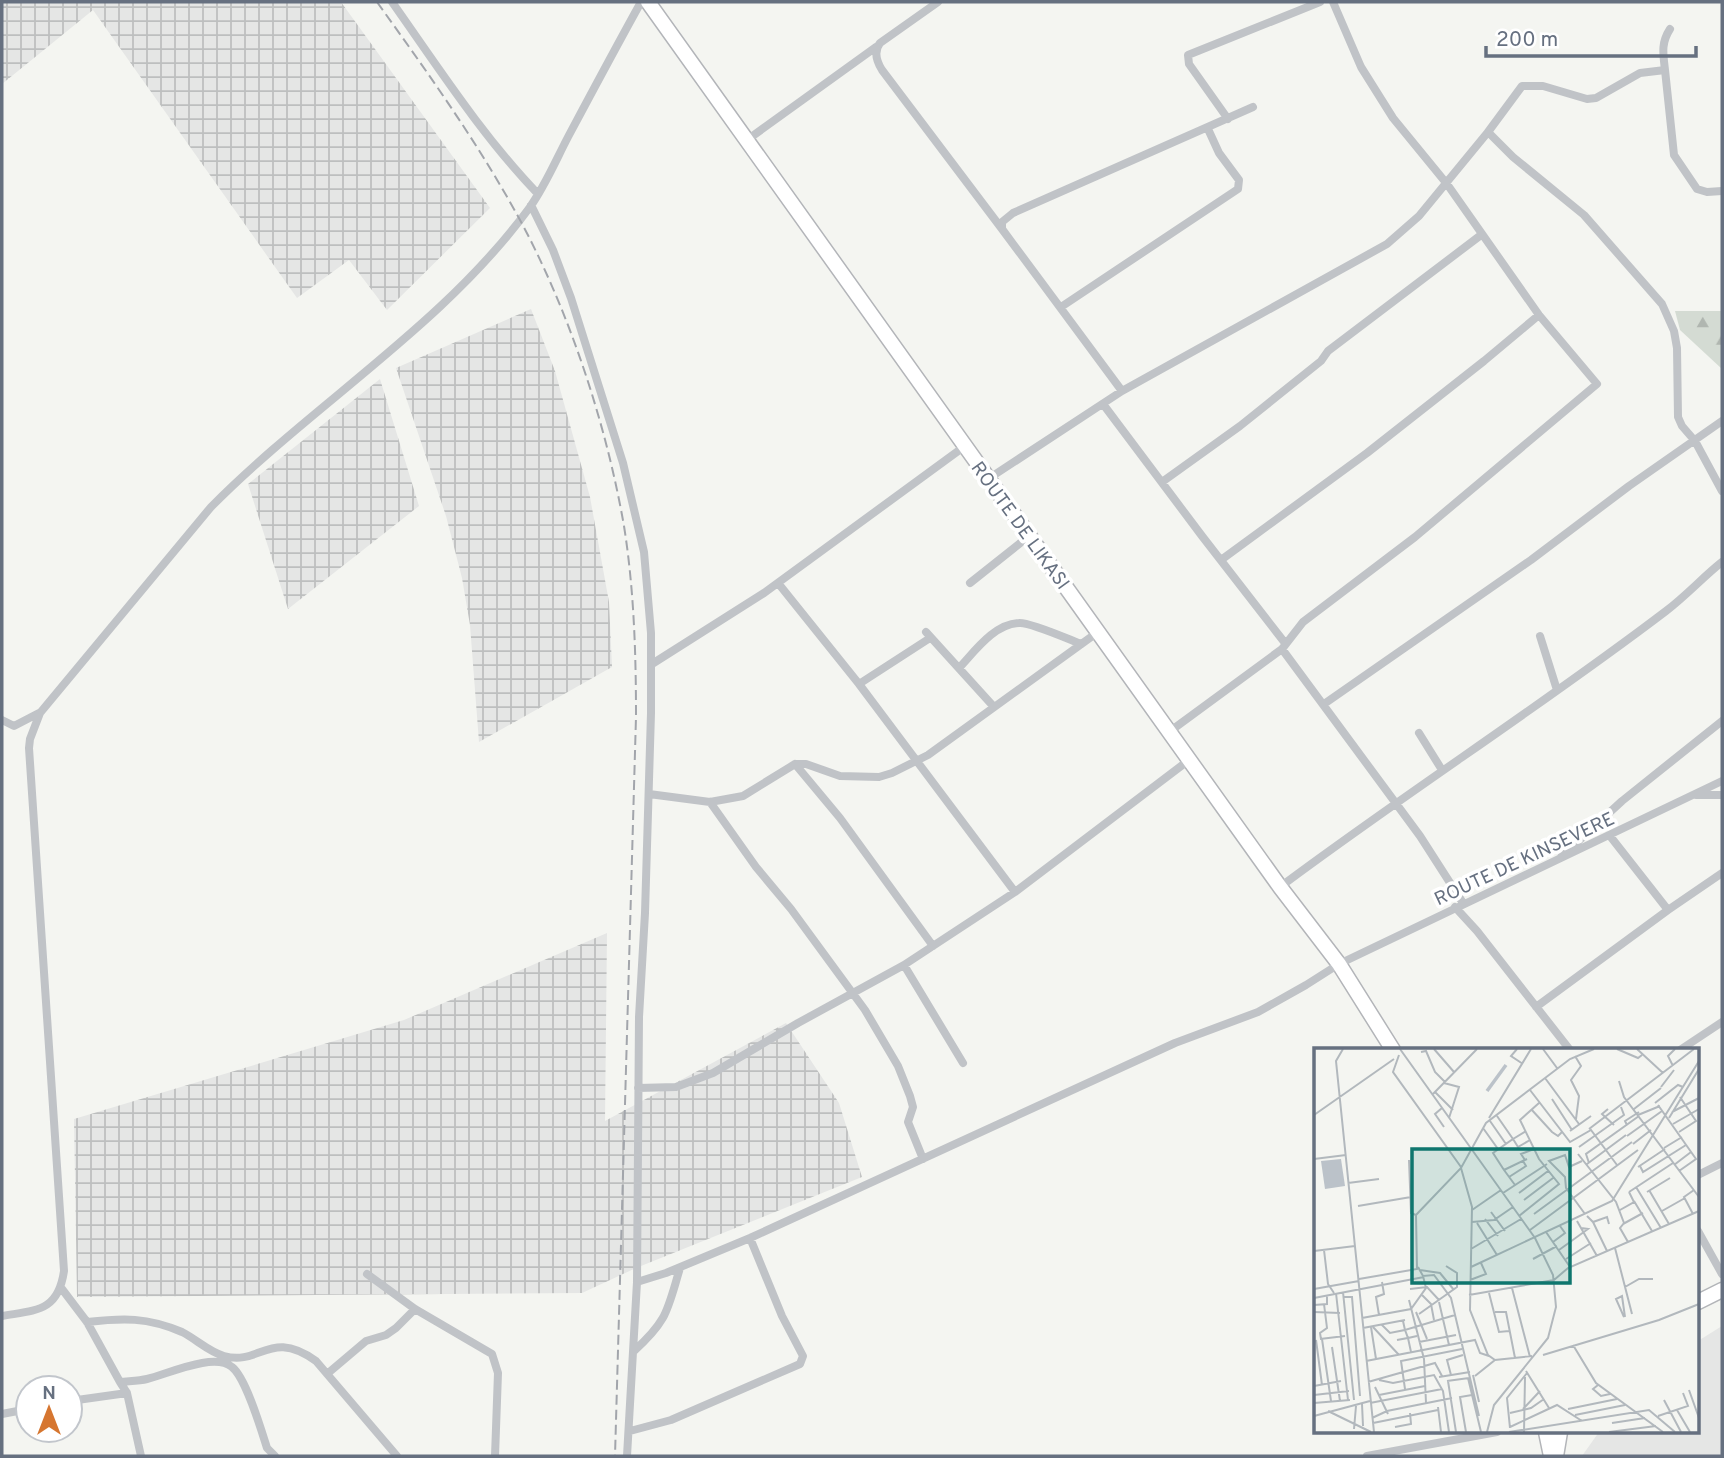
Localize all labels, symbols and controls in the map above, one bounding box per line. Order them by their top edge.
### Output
scale bar [1486,14,1696,58]
text: 200 m [1496,27,1558,54]
street label: ROUTE DE LIKASI [965,457,1074,595]
street label: ROUTE DE KINSEVERE [1431,807,1619,912]
inset map [1314,1048,1700,1434]
north arrow [14,1374,84,1444]
text: N [42,1382,56,1406]

